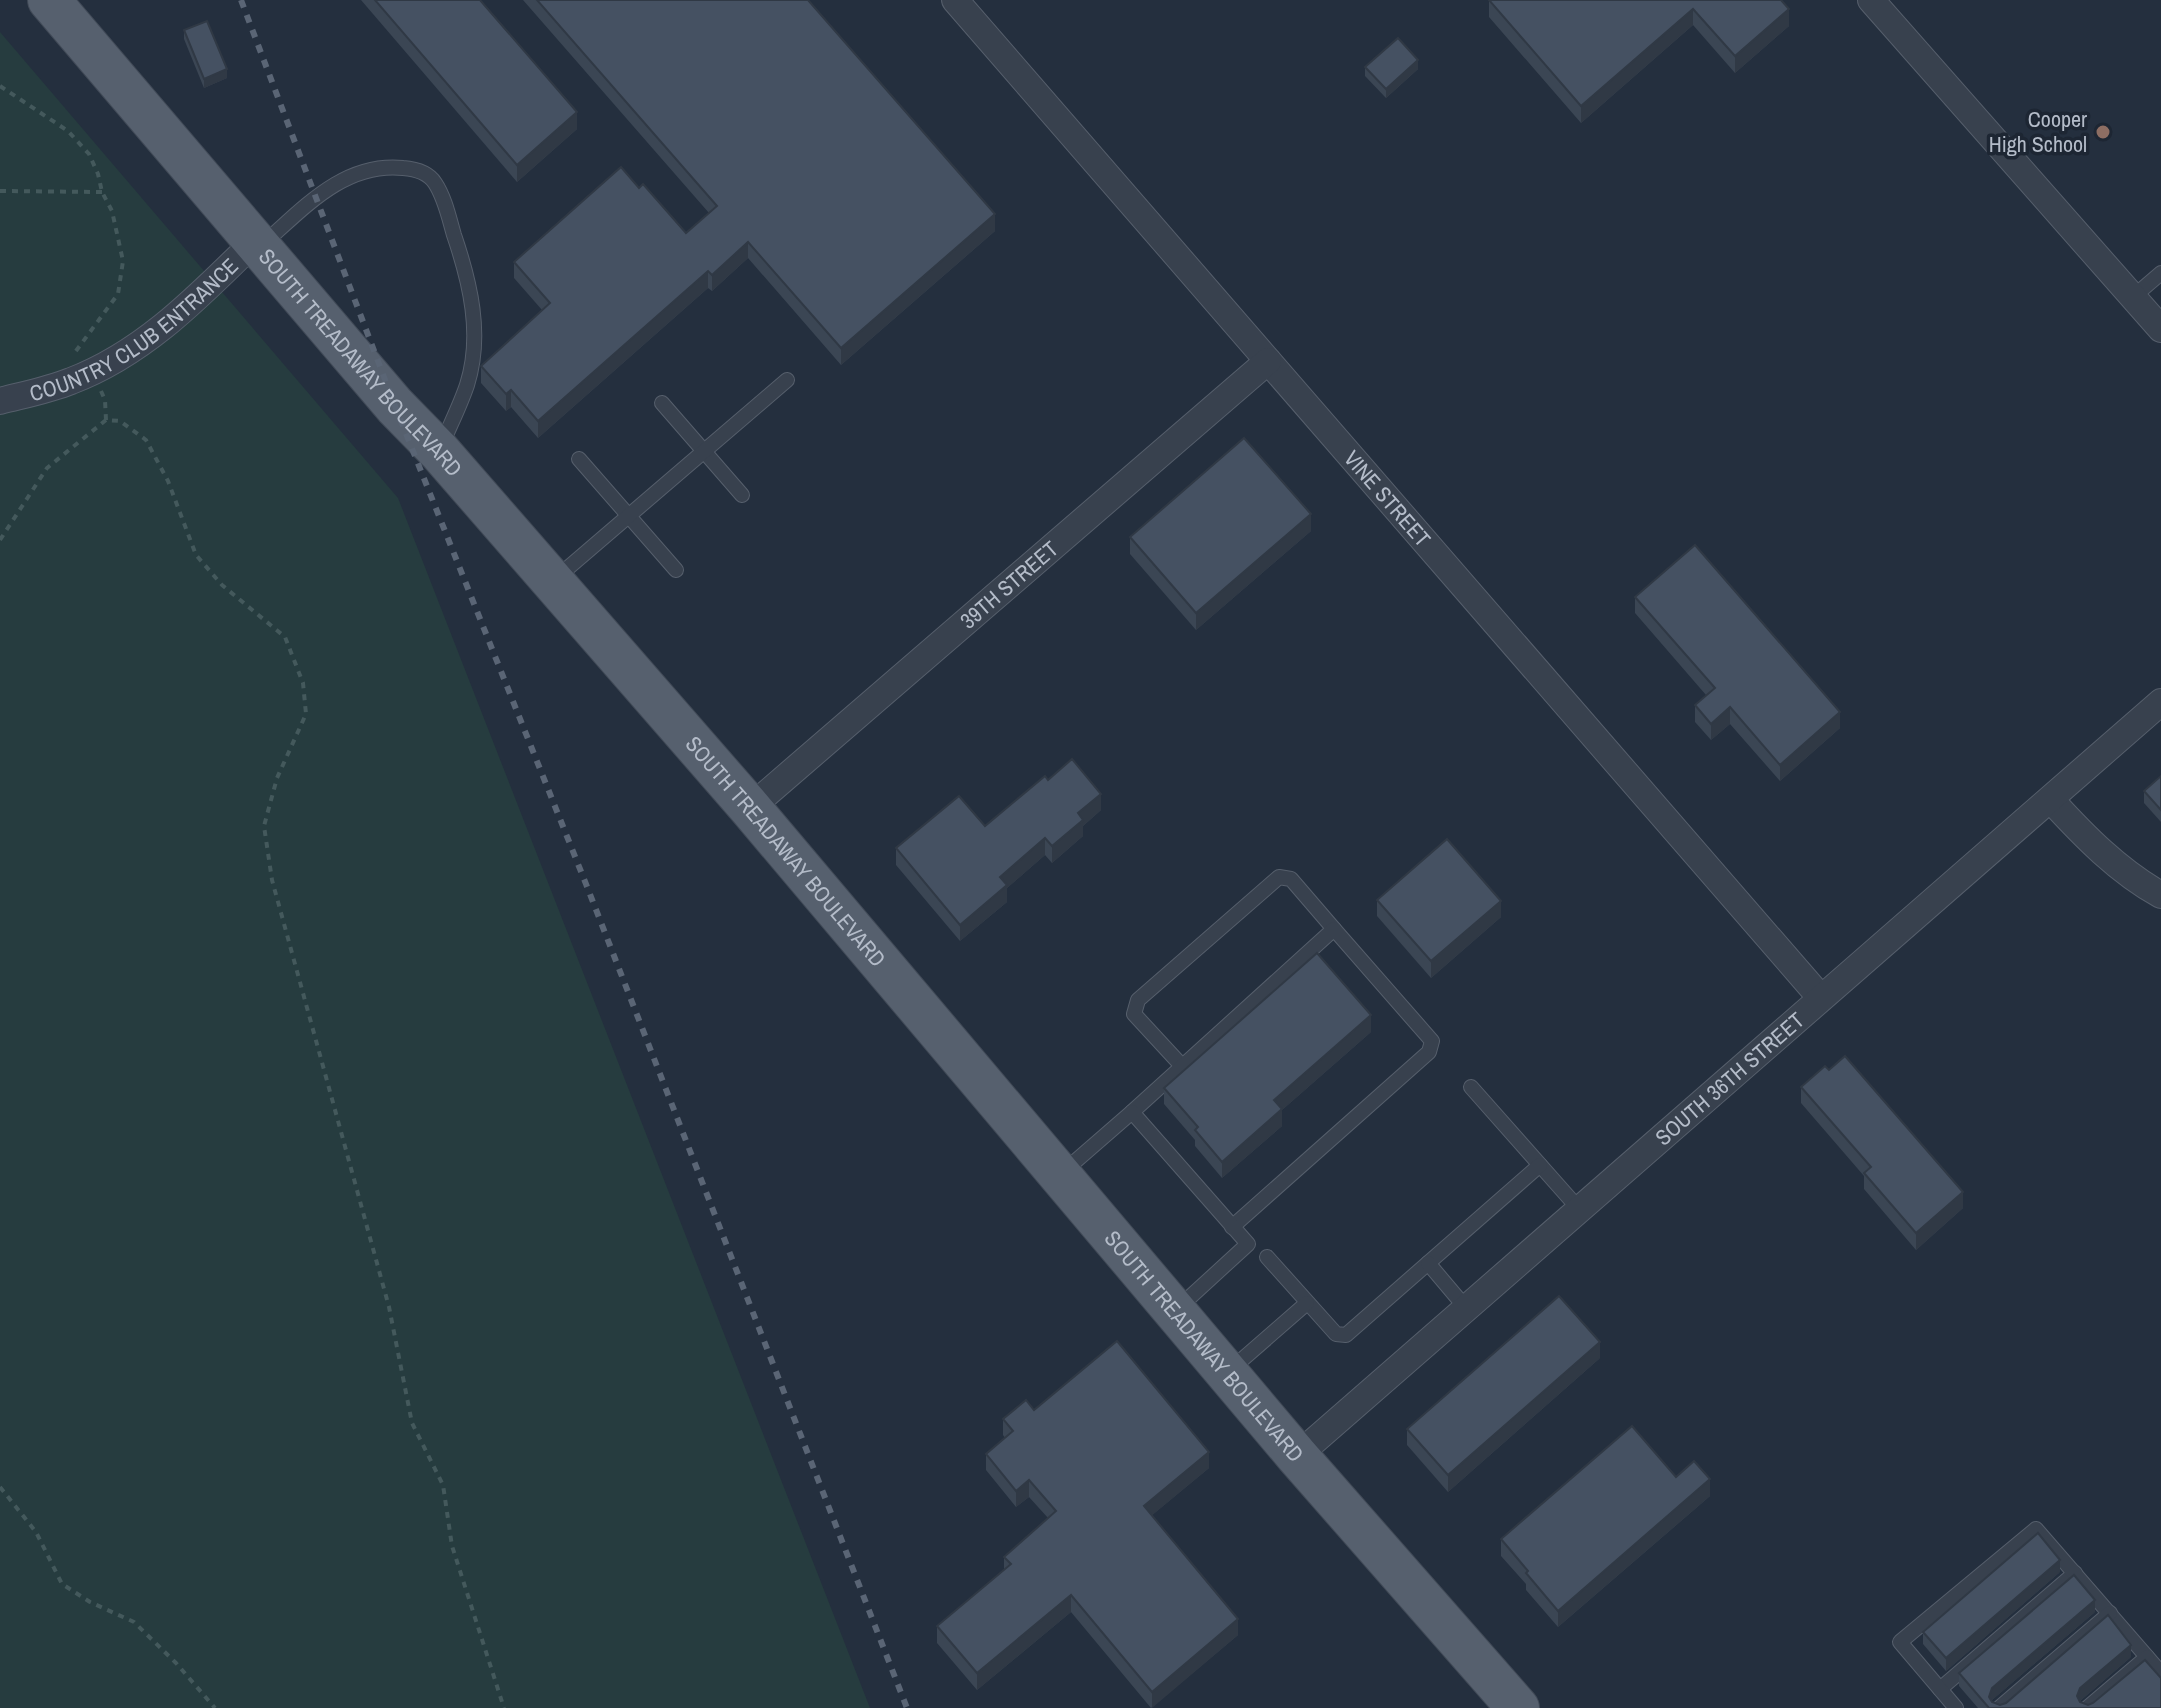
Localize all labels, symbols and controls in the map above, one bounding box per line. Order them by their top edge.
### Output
place label: Cooper High School [1989,104,2087,159]
marker: Cooper High School [2094,123,2112,141]
street label: SOUTH TREADAWAY BOULEVARD [252,242,469,483]
street label: COUNTRY CLUB ENTRANCE [26,251,244,408]
street label: VINE STREET [1337,444,1438,553]
street label: 39TH STREET [954,534,1064,635]
street label: SOUTH TREADAWAY BOULEVARD [679,730,893,973]
street label: SOUTH 36TH STREET [1649,1005,1810,1152]
street label: SOUTH TREADAWAY BOULEVARD [1098,1224,1311,1468]

